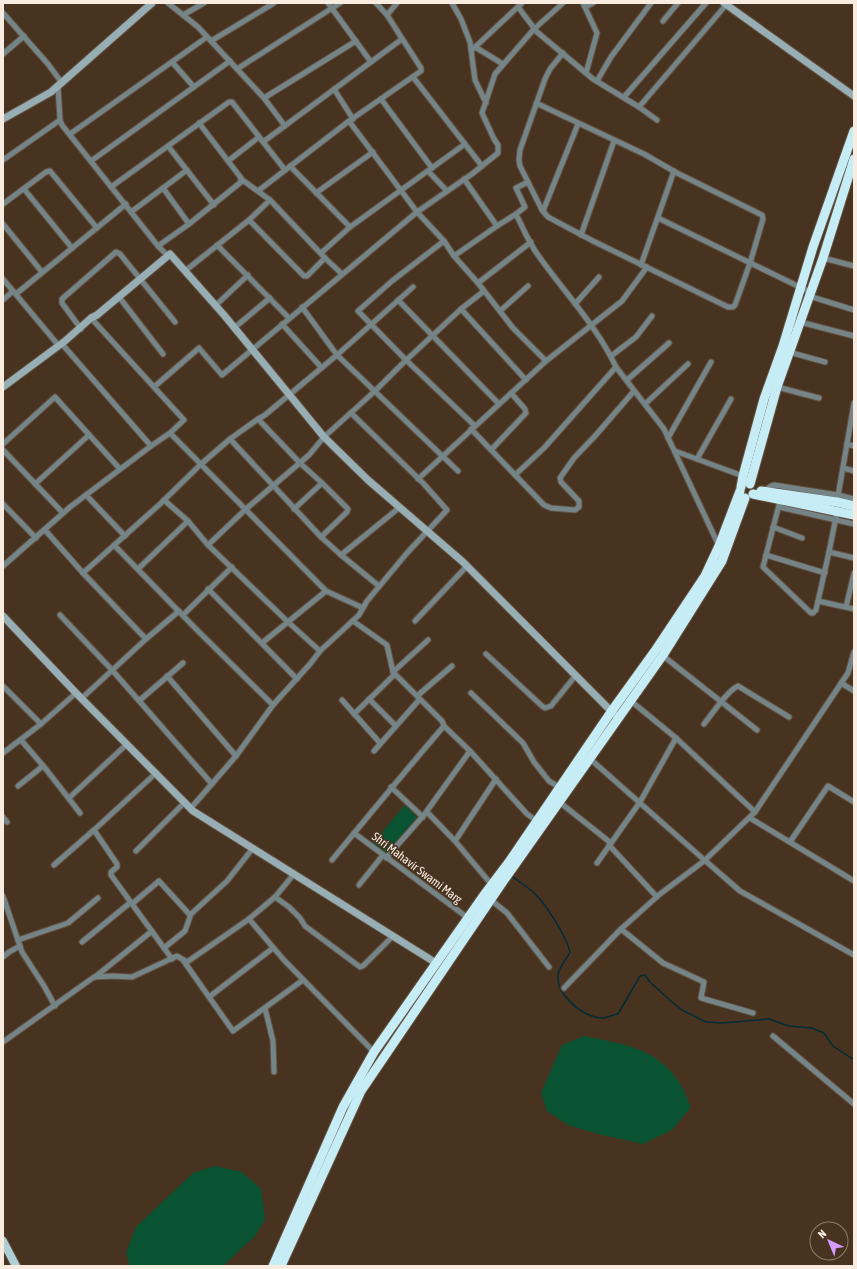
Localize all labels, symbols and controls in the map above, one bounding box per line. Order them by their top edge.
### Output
street label: Shri Mahavir Swami Marg [369,830,466,907]
north arrow [809,1221,849,1261]
text: N [816,1227,829,1240]

